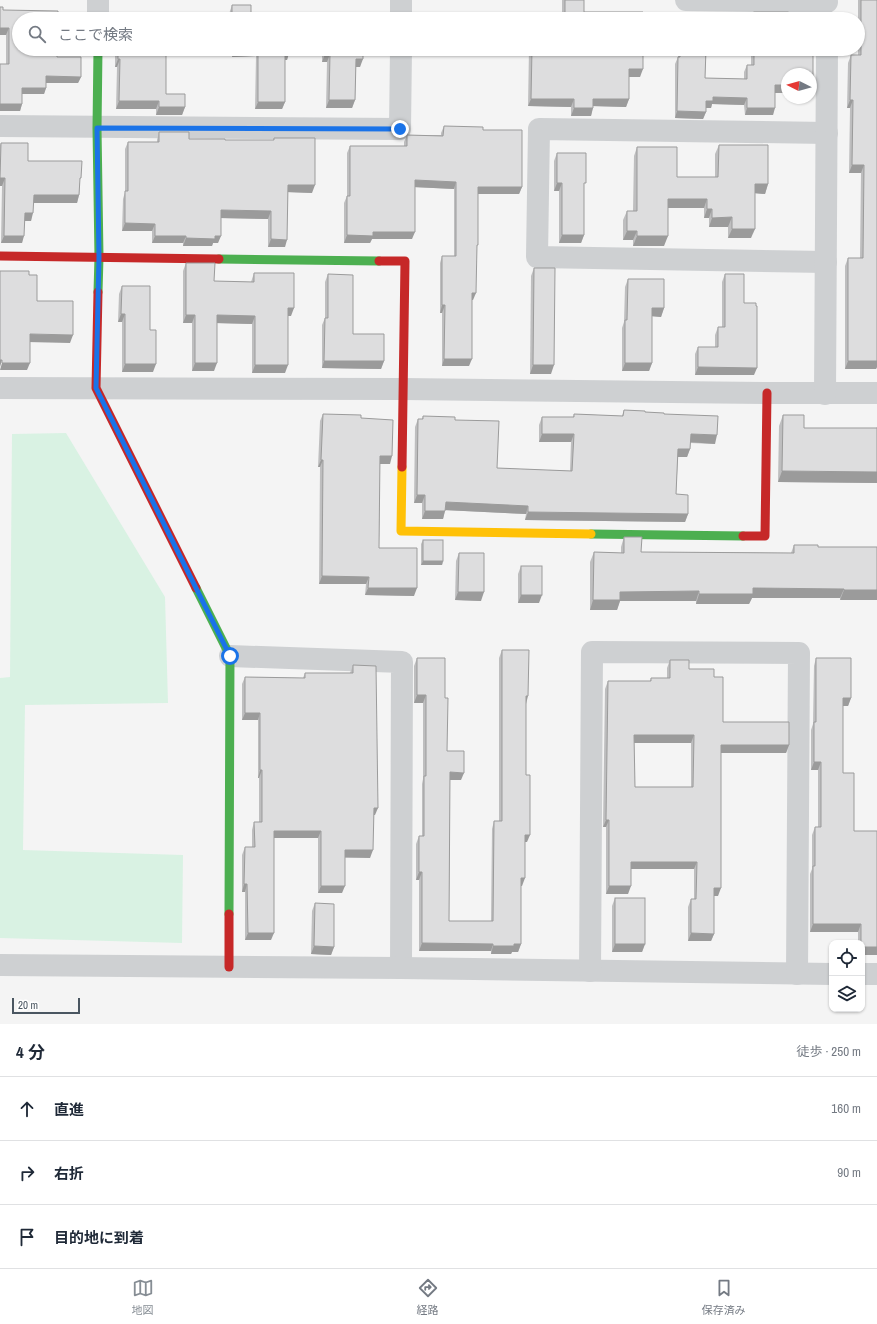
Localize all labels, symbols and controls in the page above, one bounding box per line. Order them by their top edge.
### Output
search box [12,12,865,56]
icon: search [26,23,48,45]
text: ここで検索 [58,24,133,45]
north arrow [781,68,817,104]
route end [391,120,409,138]
route start [221,647,239,665]
map controls [829,940,865,1012]
button: locate [829,940,865,976]
button: layers [829,976,865,1012]
scale bar [12,996,80,1015]
text: 20 m [18,998,38,1012]
text: 4 分 [16,1040,45,1063]
text: 徒歩 · 250 m [796,1043,861,1060]
icon: ahead [16,1098,38,1120]
text: 直進 [54,1099,84,1120]
text: 160 m [831,1100,861,1117]
icon: right [16,1162,38,1184]
text: 右折 [54,1163,84,1184]
text: 90 m [837,1164,861,1181]
icon: arrive [16,1226,38,1248]
text: 目的地に到着 [54,1227,144,1248]
tab: 地図 [132,1277,154,1317]
tab: 経路 [417,1277,439,1317]
tab: 保存済み [702,1277,746,1317]

